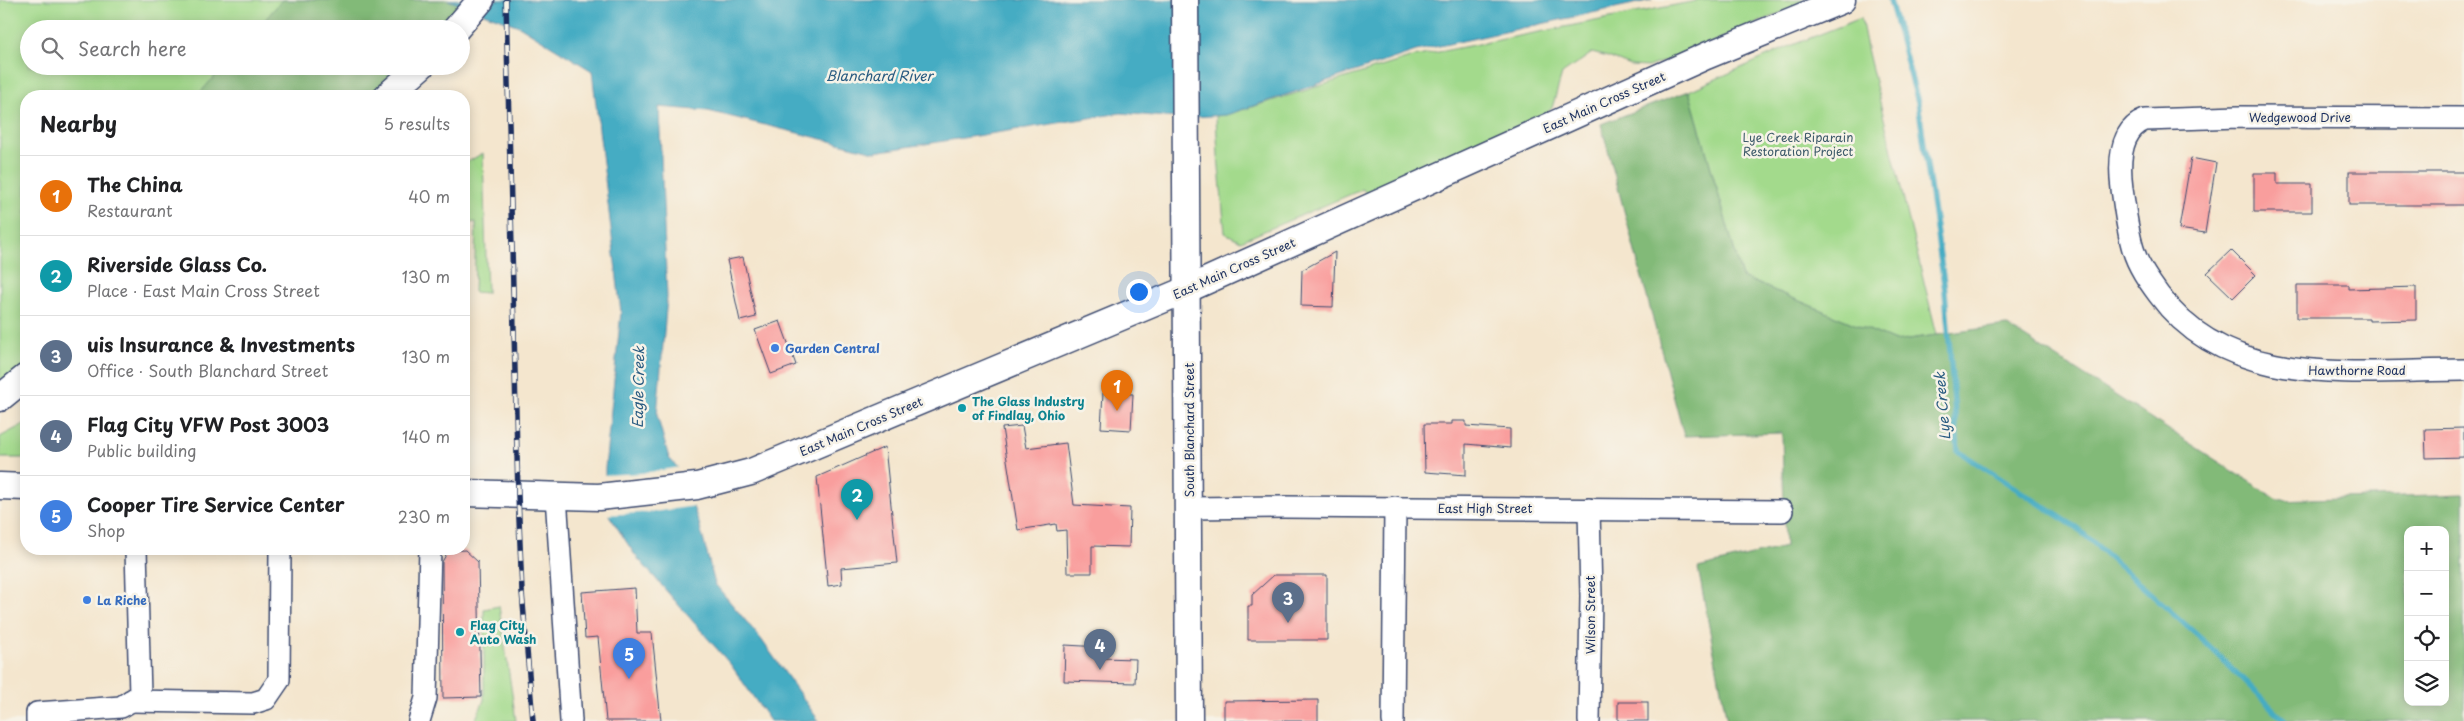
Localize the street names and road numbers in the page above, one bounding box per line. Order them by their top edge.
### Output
street label: East Main Cross Street [1540,67,1668,137]
street label: Wedgewood Drive [2249,108,2351,126]
street label: East Main Cross Street [1170,233,1298,303]
street label: Hawthorne Road [2308,361,2406,379]
street label: South Blanchard Street [1180,363,1198,497]
street label: East Main Cross Street [797,392,926,460]
street label: East High Street [1438,499,1532,517]
street label: Wilson Street [1581,576,1599,654]

